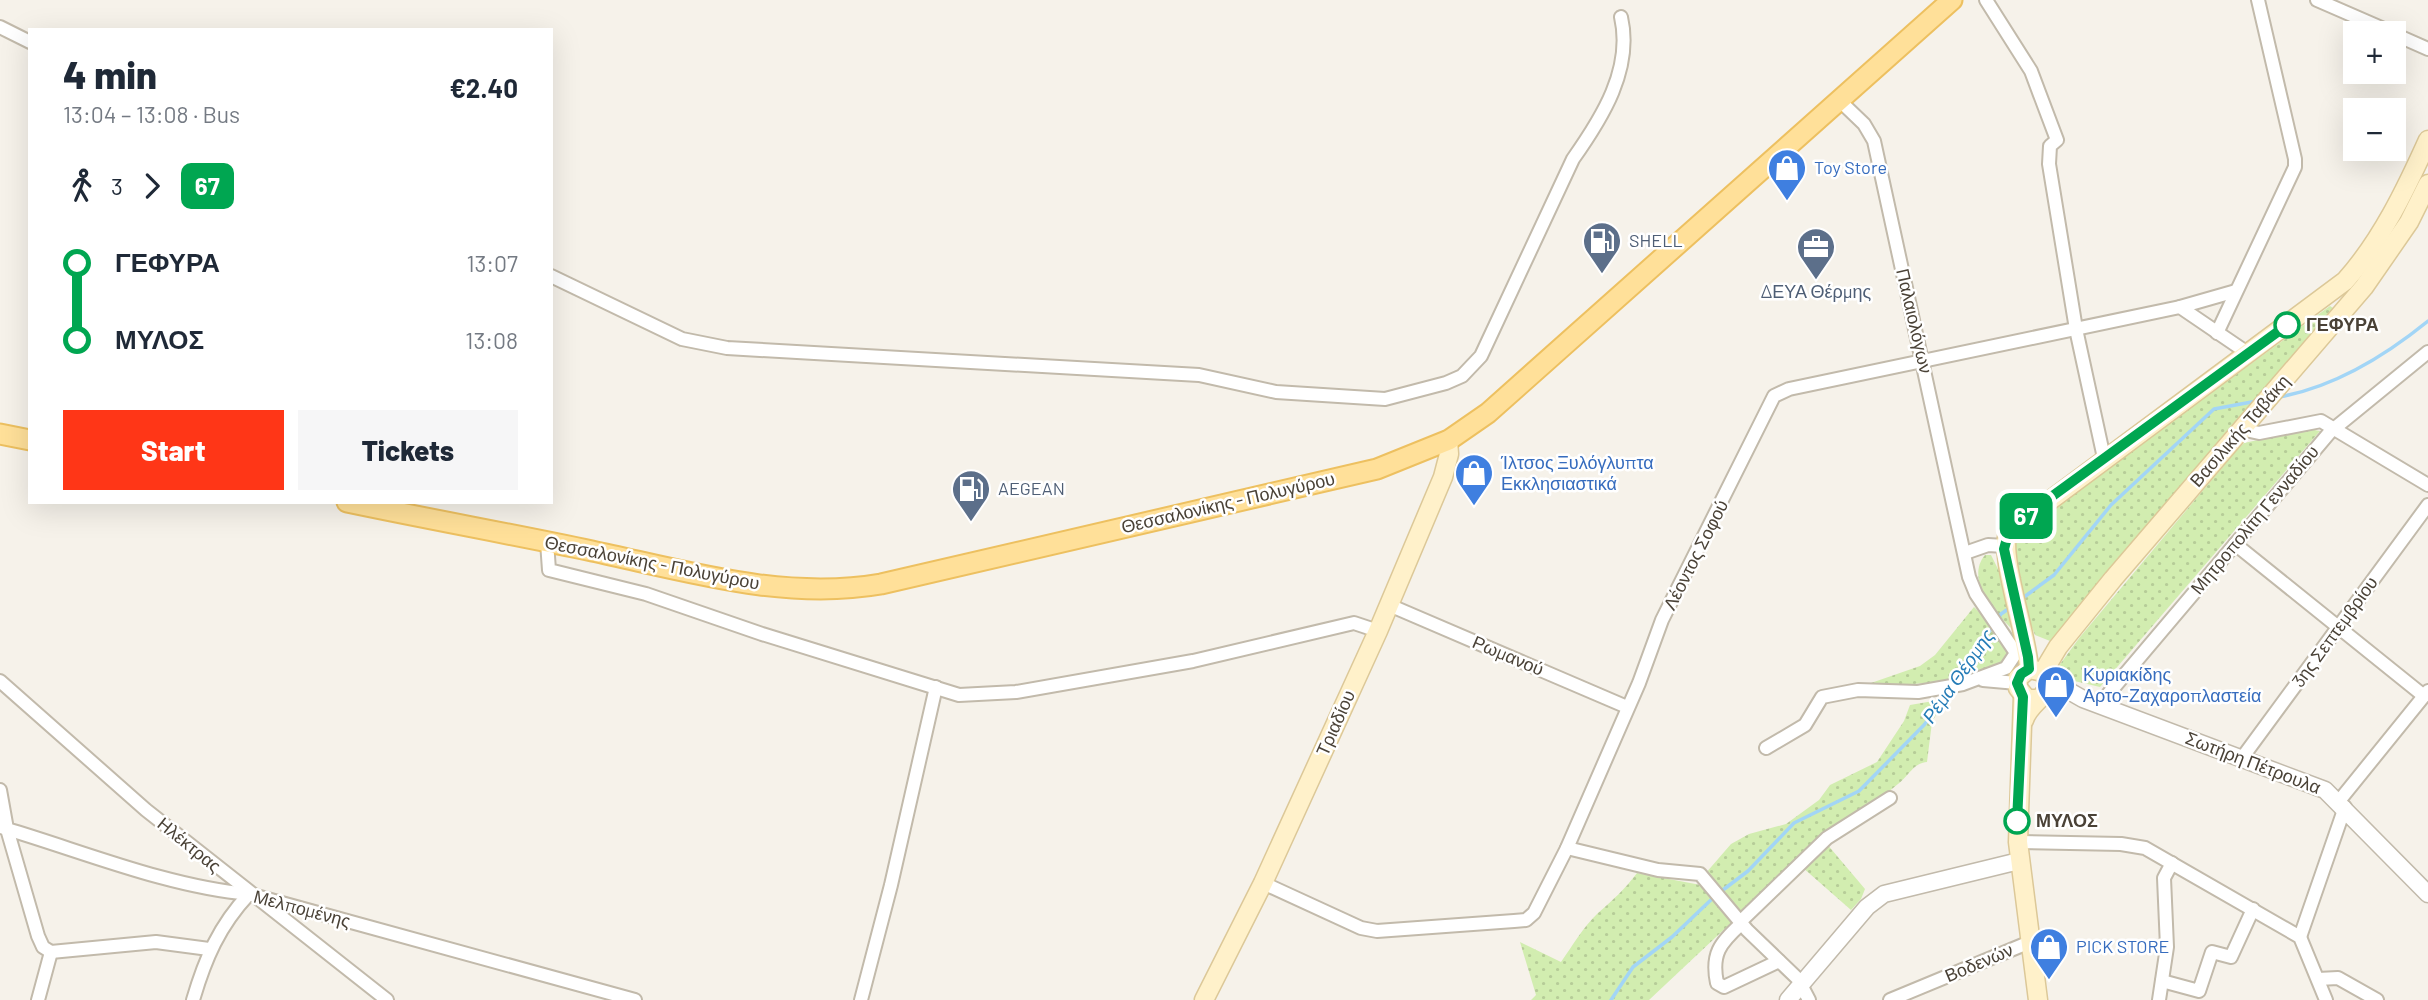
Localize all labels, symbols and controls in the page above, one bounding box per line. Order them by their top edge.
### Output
map controls [2343,21,2406,161]
button: + [2343,21,2406,84]
text: 4 min [63,51,157,97]
text: €2.40 [449,72,518,103]
button: − [2343,98,2406,161]
text: 13:04 – 13:08 · Bus [63,100,240,128]
shop icon: Toy Store [1766,147,1808,202]
place label: Toy Store [1814,156,1887,178]
icon: walk [63,167,101,205]
icon: forward [133,167,171,205]
text: 67 [195,171,220,200]
text: 3 [111,172,123,200]
fuel station icon: SHELL [1581,220,1623,275]
office icon: ΔΕΥΑ Θέρμης [1795,226,1837,281]
place label: SHELL [1629,229,1683,251]
text: ΓΕΦΥΡΑ [115,246,220,277]
text: 13:07 [466,249,518,277]
street label: Παλαιολόγων [1892,266,1938,375]
place label: ΔΕΥΑ Θέρμης [1761,280,1872,302]
marker: ΓΕΦΥΡΑ [2274,312,2300,338]
place label: ΓΕΦΥΡΑ [2306,313,2379,335]
text: ΜΥΛΟΣ [115,323,204,354]
text: 13:08 [465,326,518,354]
street label: Βασιλικής Ταβάκη [2185,370,2294,491]
button: Start [63,410,284,490]
button: Tickets [298,410,518,490]
street label: Μητροπολίτη Γενναδίου [2186,440,2323,598]
place label: Ίλτσος Ξυλόγλυπτα Εκκλησιαστικά [1500,451,1654,494]
shop icon: Ίλτσος Ξυλόγλυπτα Εκκλησιαστικά [1453,452,1495,507]
street label: Θεσσαλονίκης - Πολυγύρου [1119,467,1337,537]
fuel station icon: AEGEAN [950,468,992,523]
place label: AEGEAN [998,477,1065,499]
line badge: 67 [1994,493,2058,539]
street label: Λέοντος Σοφού [1658,496,1732,613]
text: 67 [2014,501,2038,530]
street label: Θεσσαλονίκης - Πολυγύρου [543,530,761,594]
street label: 3ης Σεπτεμβρίου [2287,572,2382,691]
water label: Ρέμα Θέρμης [1917,624,1999,727]
street label: Ρωμανού [1470,630,1547,680]
place label: Κυριακίδης Αρτο-Ζαχαροπλαστεία [2083,663,2261,706]
shop icon: Κυριακίδης Αρτο-Ζαχαροπλαστεία [2035,664,2077,719]
street label: Τριαδίου [1311,686,1359,759]
street label: Σωτήρη Πέτρουλα [2183,726,2324,798]
marker: ΜΥΛΟΣ [2004,808,2030,834]
place label: ΜΥΛΟΣ [2036,809,2098,831]
street label: Ηλέκτρας [153,812,226,877]
street label: Μελπομένης [252,885,353,932]
shop icon: PICK STORE [2028,926,2070,981]
place label: PICK STORE [2076,935,2169,957]
street label: Βοδενών [1941,938,2016,986]

